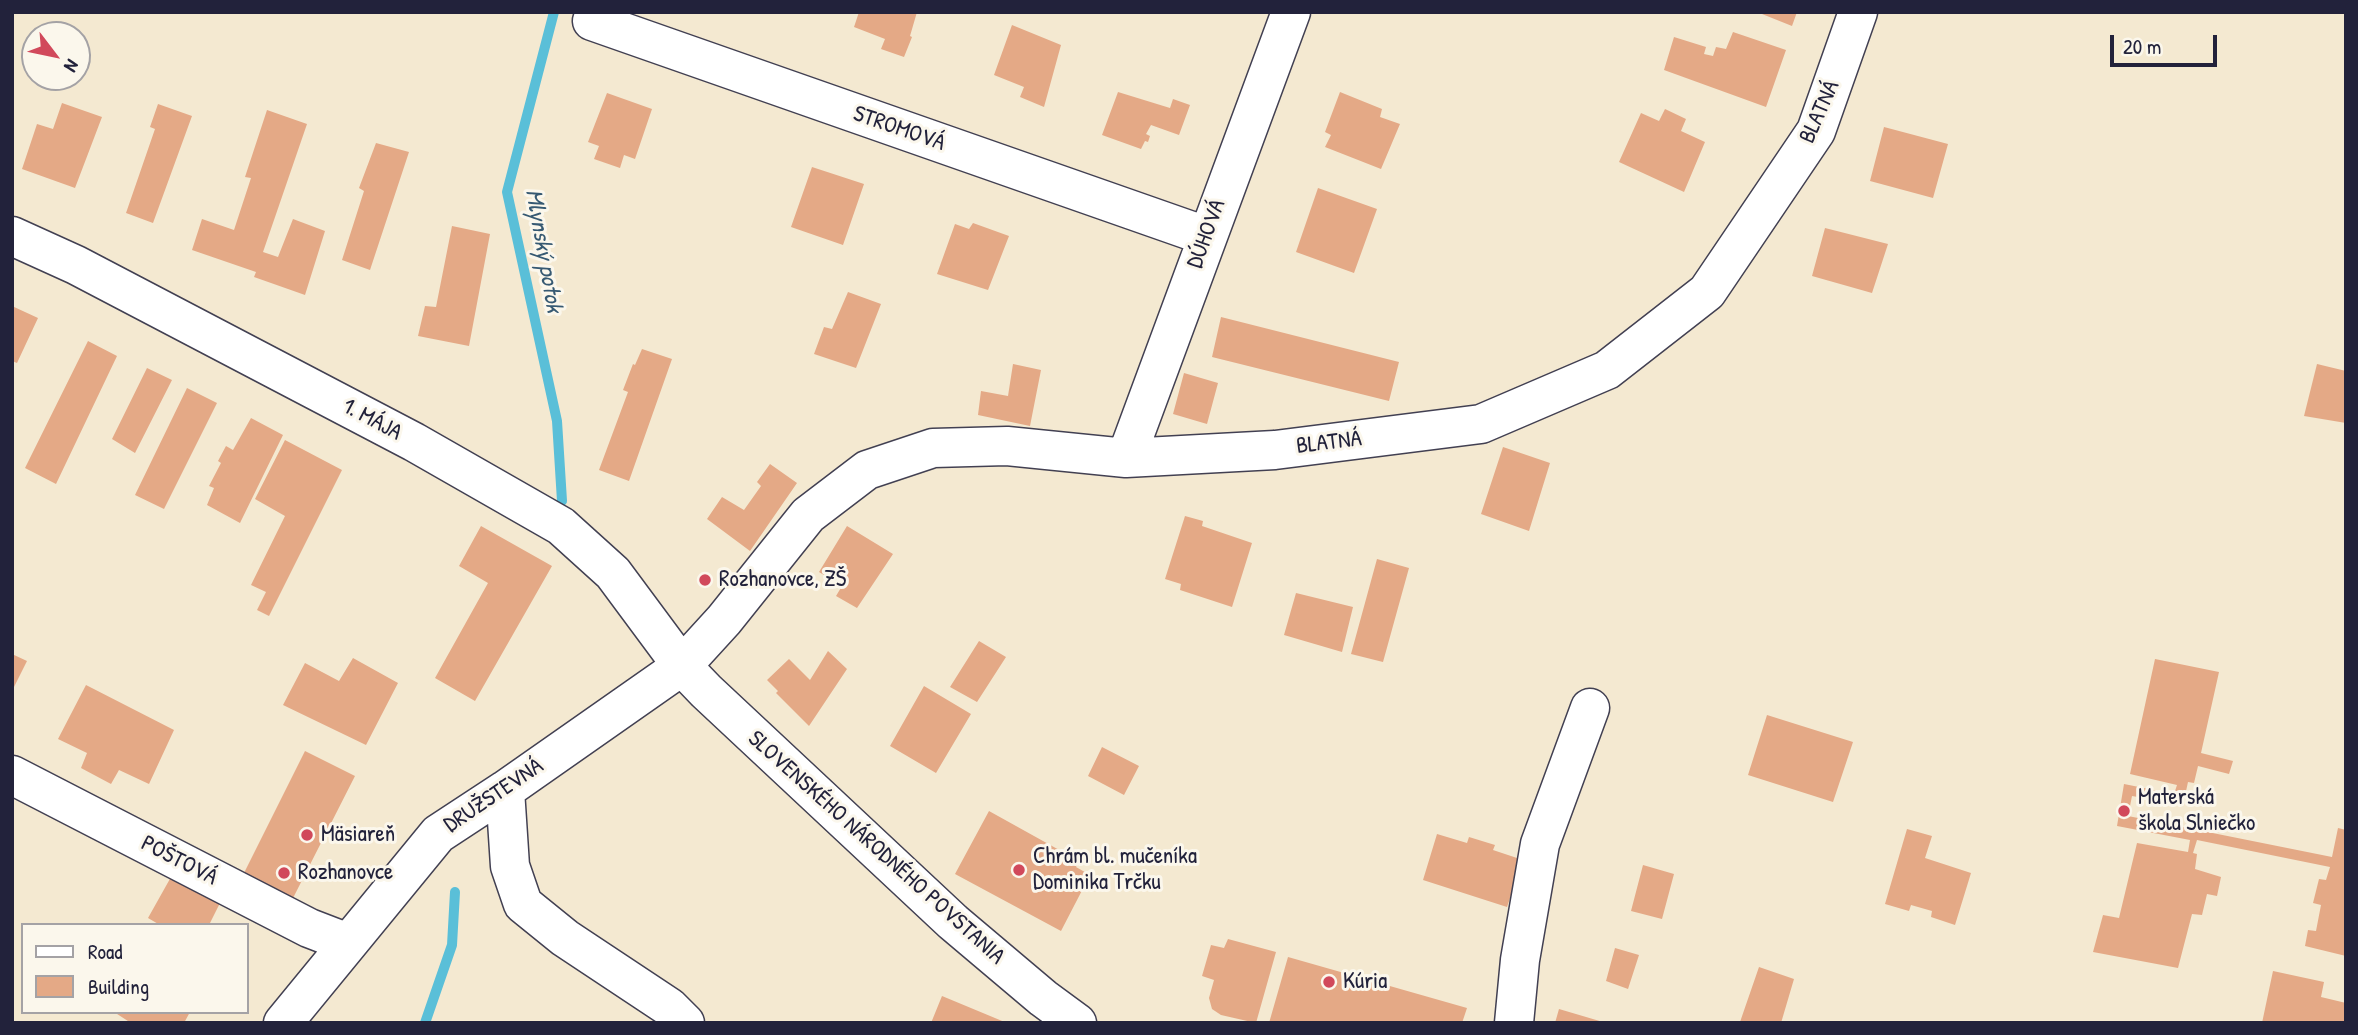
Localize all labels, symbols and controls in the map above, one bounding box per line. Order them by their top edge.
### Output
north arrow [21,21,91,91]
scale bar [2113,21,2220,65]
text: 20 m [2123,32,2161,61]
text: N [58,55,86,77]
street label: BLATNÁ [1794,76,1846,148]
street label: STROMOVÁ [850,100,948,158]
water label: Mlynský potok [518,187,568,315]
street label: DÚHOVÁ [1182,196,1232,272]
street label: 1. MÁJA [338,393,406,447]
street label: BLATNÁ [1295,425,1363,461]
place label: Rozhanovce, ZŠ [719,566,846,594]
marker: Rozhanovce, ZŠ [697,572,713,588]
street label: SLOVENSKÉHO NÁRODNÉHO POVSTANIA [742,725,1010,971]
street label: DRUŽSTEVNÁ [439,753,549,839]
place label: Materská škola Slniečko [2138,784,2255,838]
marker: Materská škola Slniečko [2116,803,2132,819]
place label: Mäsiareň [321,821,395,849]
marker: Mäsiareň [299,827,315,843]
street label: POŠTOVÁ [136,830,222,892]
place label: Chrám bl. mučeníka Dominika Trčku [1033,843,1197,897]
place label: Rozhanovce [298,859,393,887]
marker: Chrám bl. mučeníka Dominika Trčku [1011,862,1027,878]
marker: Rozhanovce [276,865,292,881]
legend [21,923,248,1014]
text: Road [88,937,122,966]
place label: Kúria [1343,968,1387,996]
text: Building [88,972,149,1001]
marker: Kúria [1321,974,1337,990]

